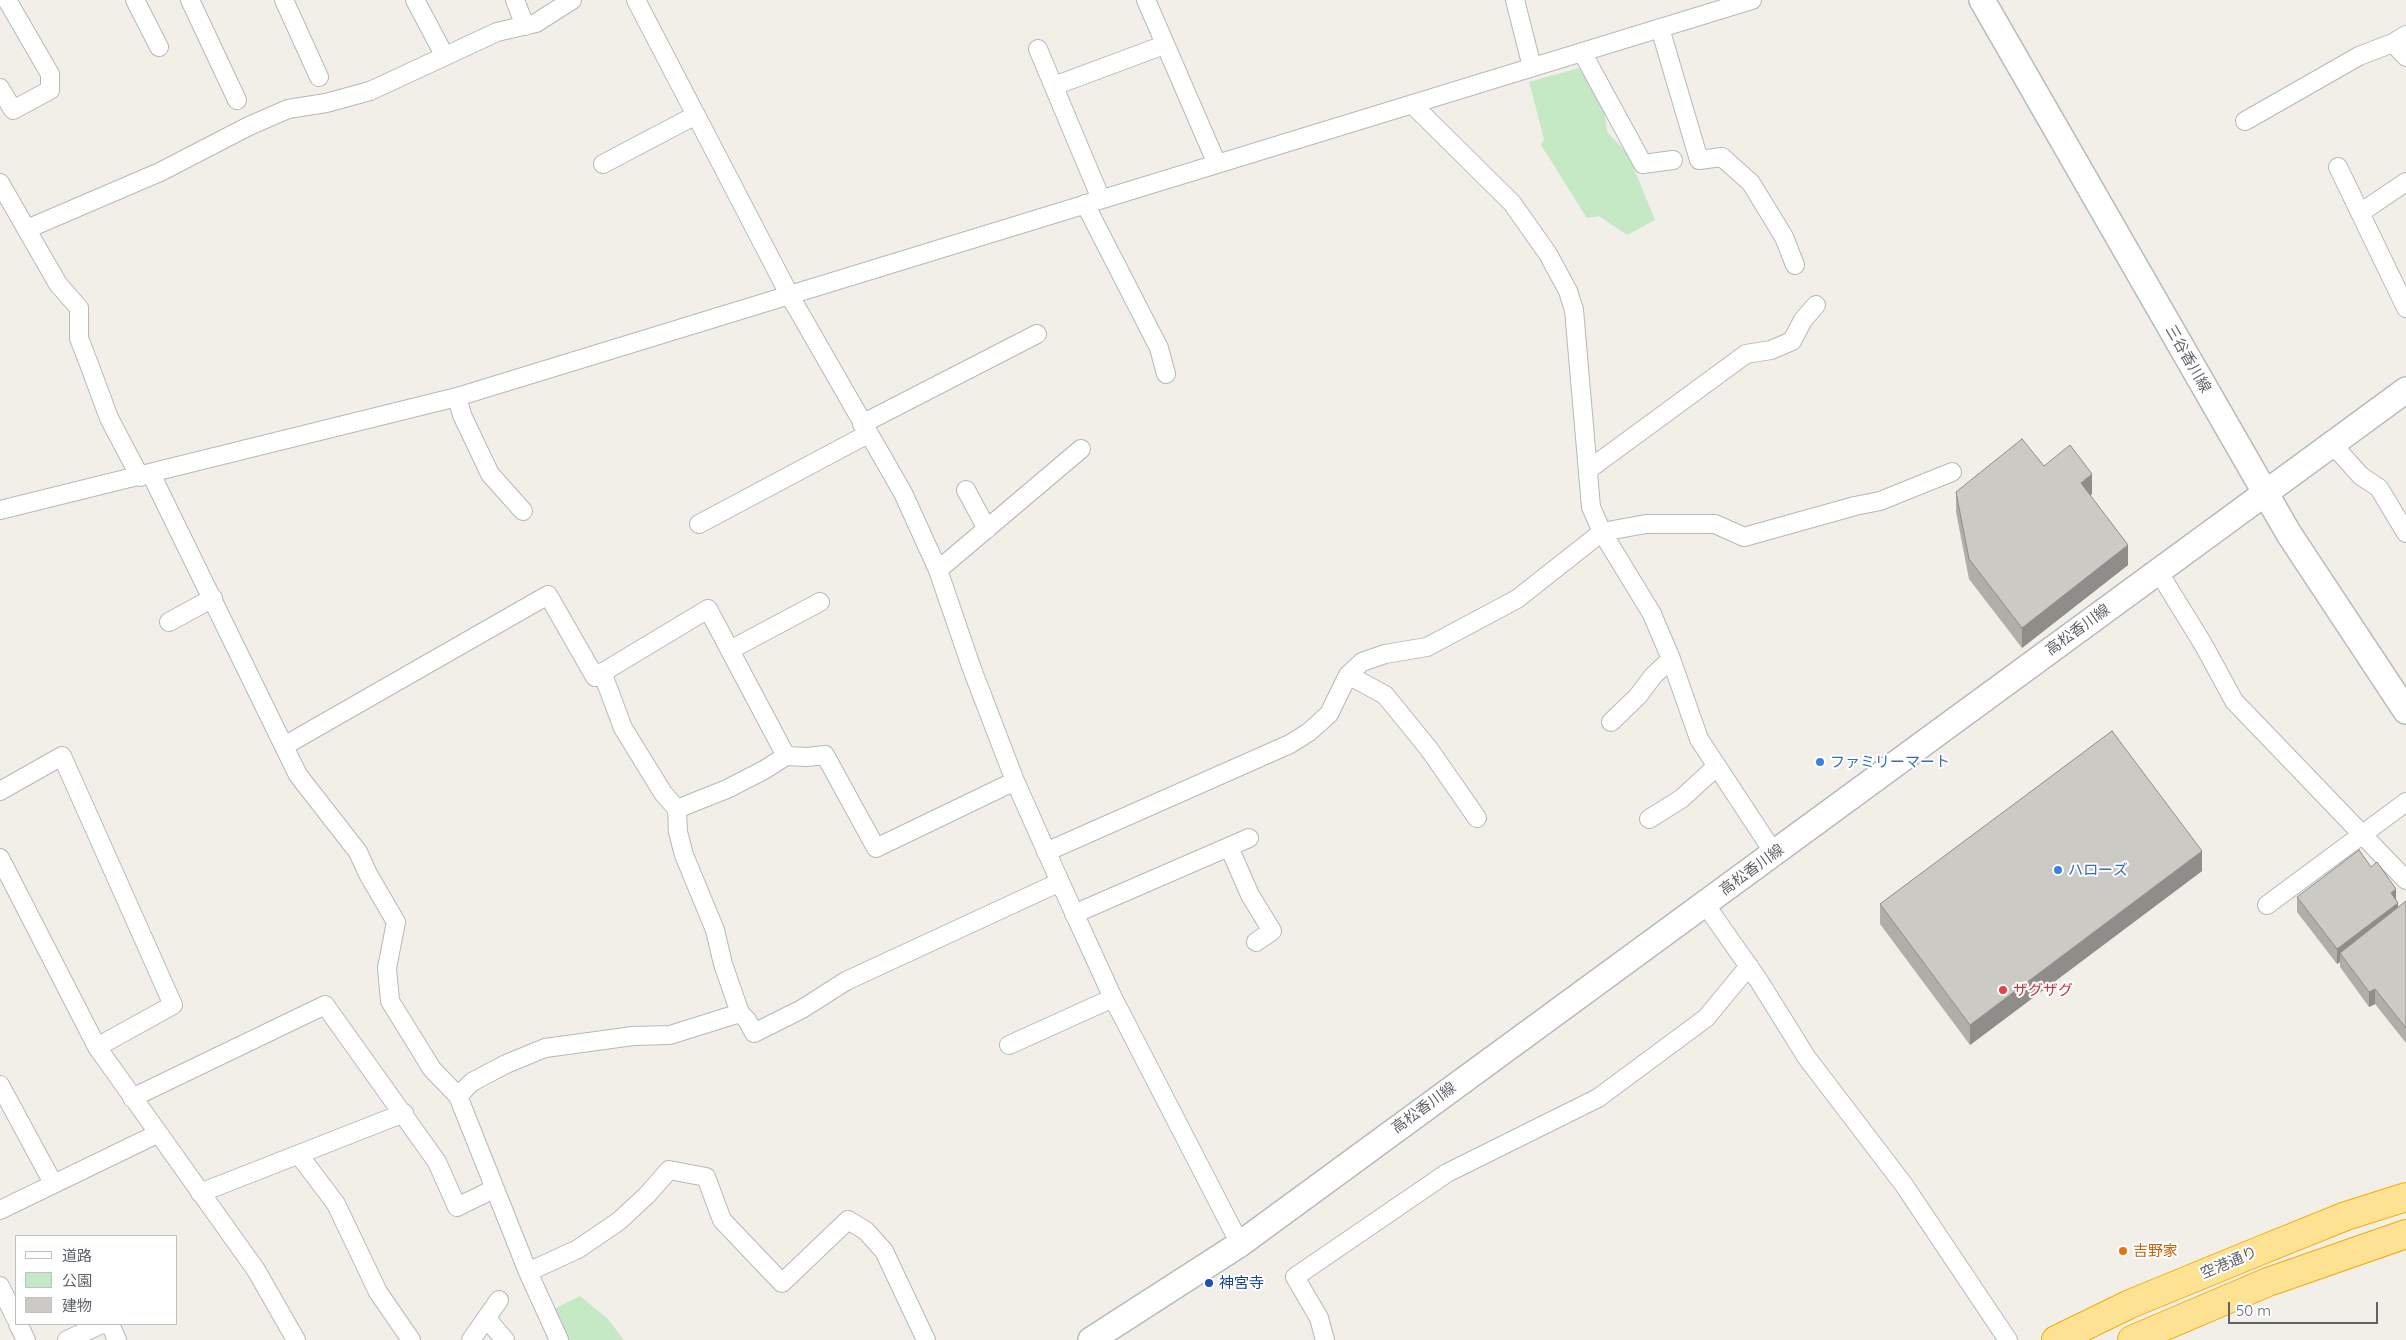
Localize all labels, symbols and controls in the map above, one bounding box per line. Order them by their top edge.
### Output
street label: 三谷香川線 [2161,322,2215,396]
street label: 高松香川線 [2042,601,2114,659]
place label: ファミリーマート [1830,753,1950,771]
marker: ファミリーマート [1814,756,1826,768]
street label: 高松香川線 [1716,841,1788,899]
place label: ハローズ [2068,861,2128,879]
marker: ハローズ [2052,864,2064,876]
place label: ザグザグ [2013,981,2073,999]
marker: ザグザグ [1997,984,2009,996]
street label: 高松香川線 [1388,1079,1460,1137]
legend [15,1235,178,1325]
place label: 吉野家 [2133,1242,2178,1260]
street label: 空港通り [2198,1243,2260,1283]
marker: 吉野家 [2117,1245,2129,1257]
text: 道路 [62,1246,92,1265]
text: 公園 [62,1271,92,1290]
place label: 神宮寺 [1219,1274,1264,1292]
marker: 神宮寺 [1203,1277,1215,1289]
scale bar [2231,1292,2381,1324]
text: 建物 [62,1296,92,1315]
text: 50 m [2236,1301,2271,1320]

